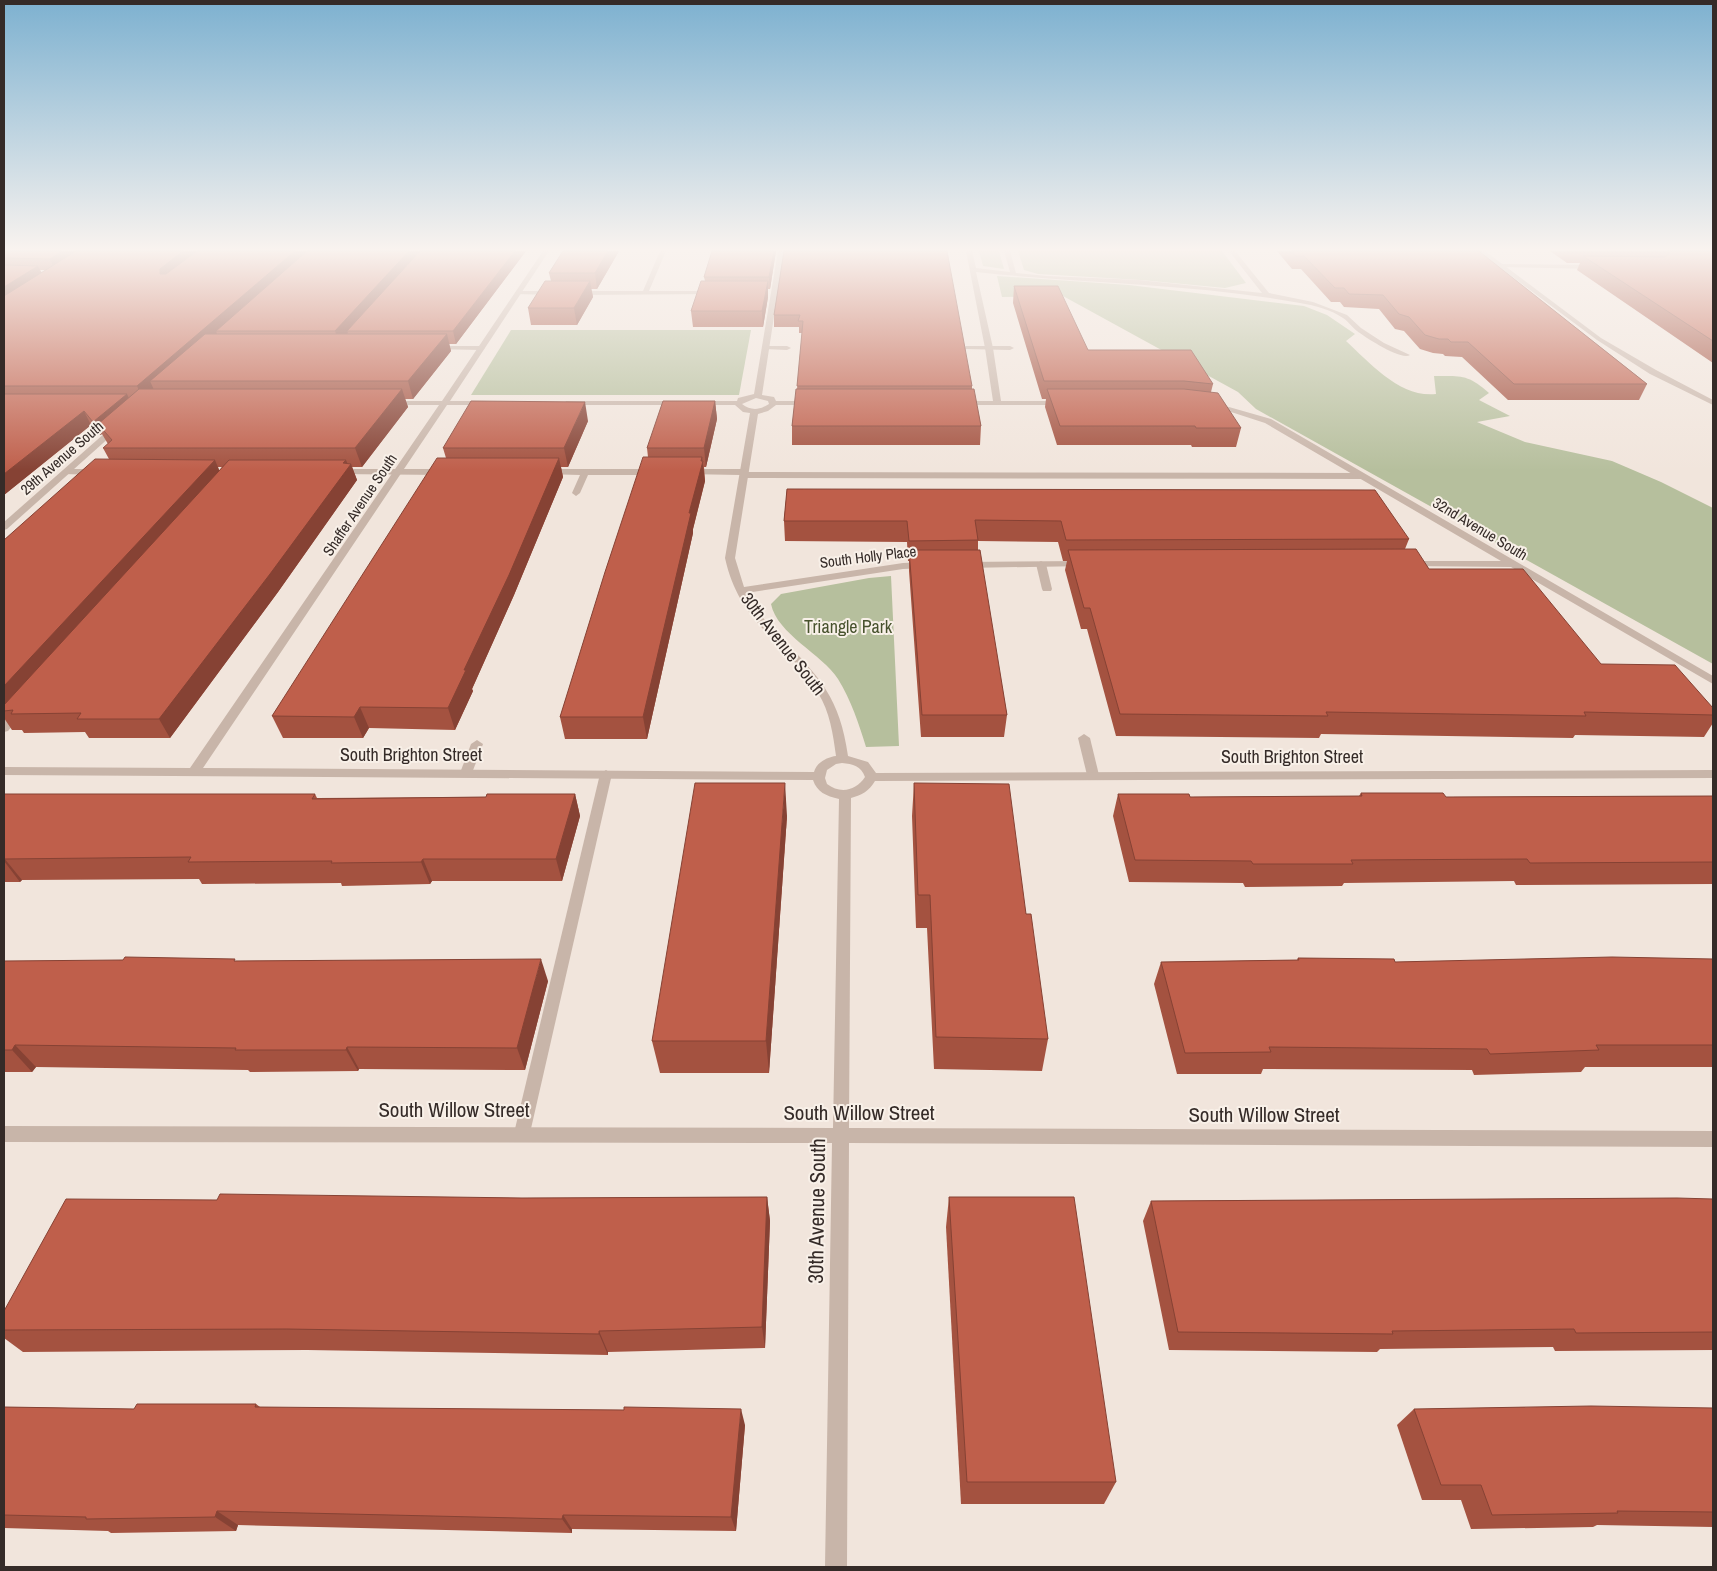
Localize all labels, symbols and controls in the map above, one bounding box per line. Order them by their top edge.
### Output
street label: 29th Avenue South [16,416,108,500]
street label: Shaffer Avenue South [318,449,402,560]
street label: 32nd Avenue South [1429,492,1532,565]
street label: South Holly Place [818,540,918,573]
street label: 30th Avenue South [735,587,832,700]
park label: Triangle Park [804,614,893,639]
street label: South Brighton Street [340,742,482,767]
street label: South Brighton Street [1221,744,1363,769]
street label: South Willow Street [378,1095,530,1124]
street label: South Willow Street [783,1098,935,1127]
street label: South Willow Street [1188,1100,1340,1129]
street label: 30th Avenue South [801,1138,832,1284]

